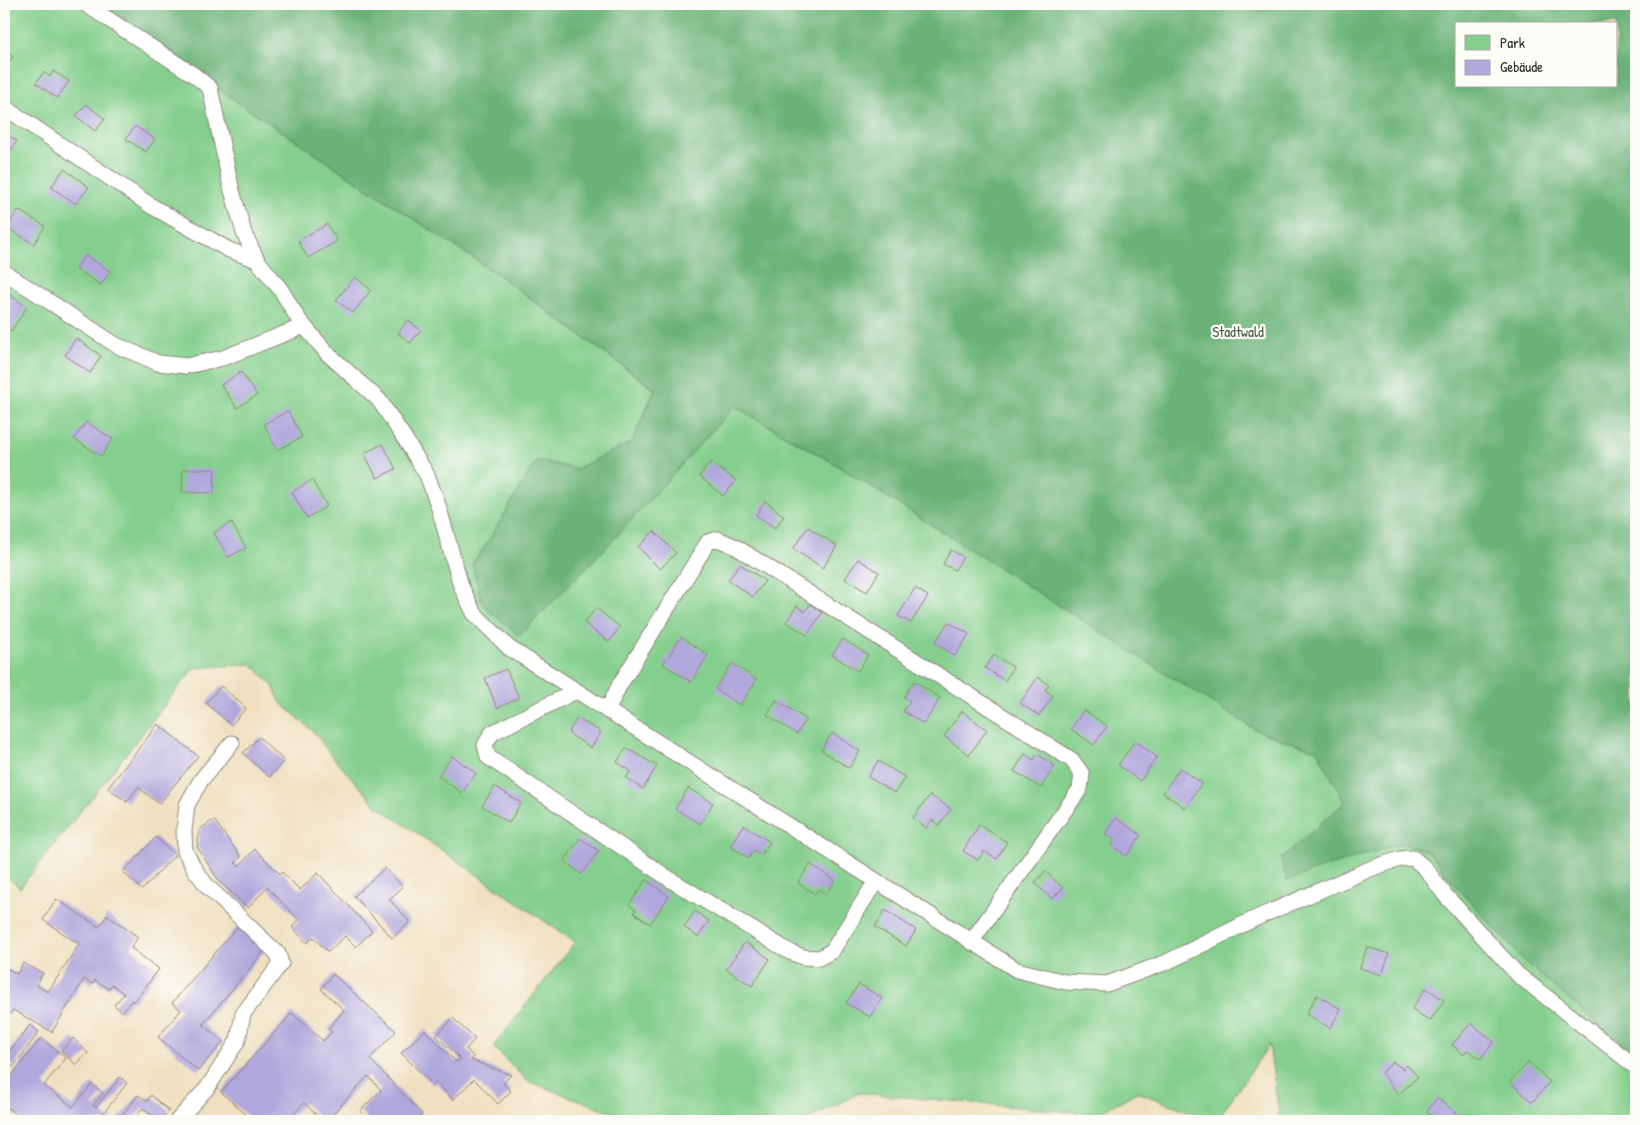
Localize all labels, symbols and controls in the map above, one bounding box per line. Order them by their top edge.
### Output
legend [1455,22,1618,88]
text: Park [1500,32,1525,53]
text: Gebäude [1500,56,1543,77]
park label: Stadtwald [1212,321,1264,342]

